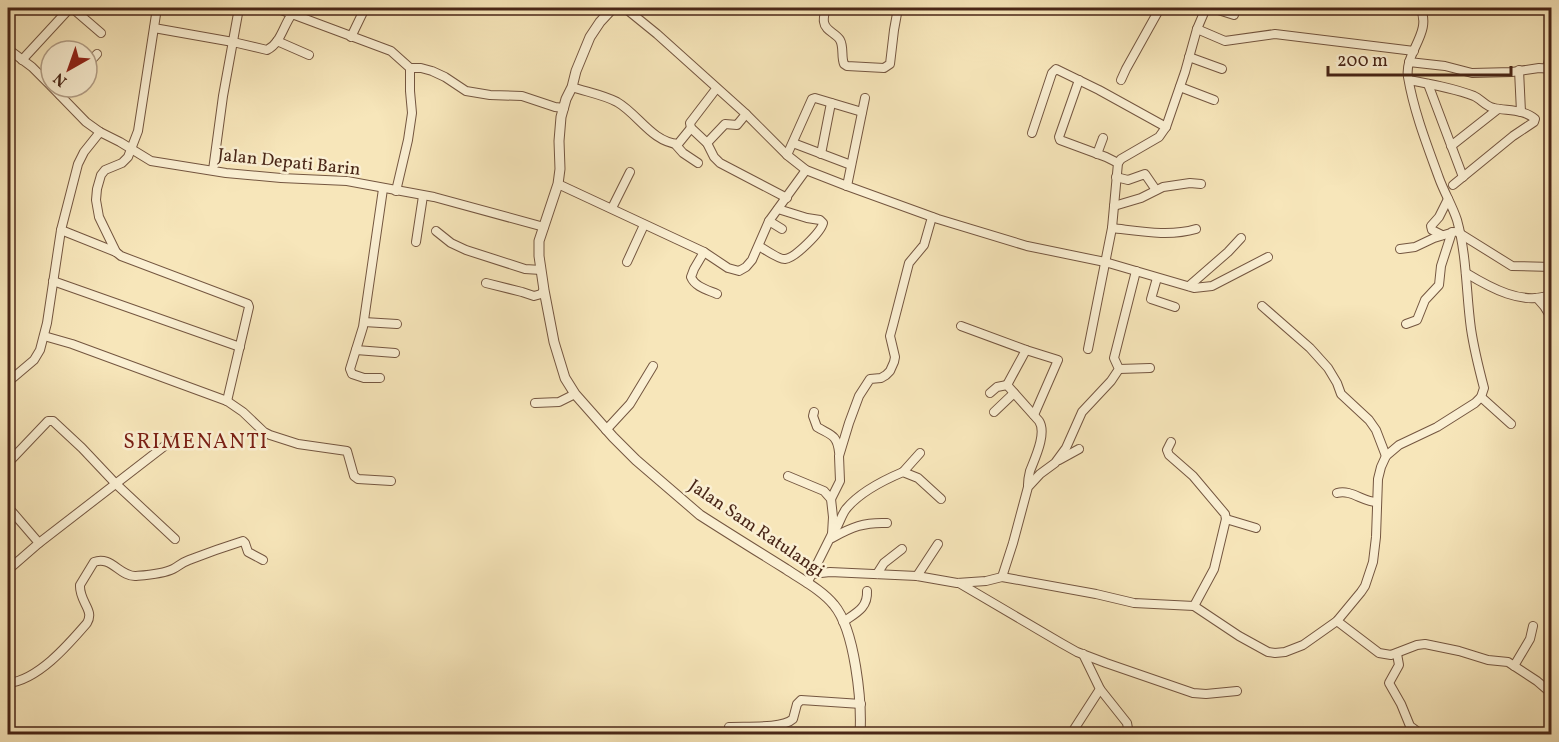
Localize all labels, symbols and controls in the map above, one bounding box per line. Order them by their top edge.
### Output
north arrow [39,39,99,99]
scale bar [1328,39,1511,77]
text: 200 m [1337,49,1388,74]
text: N [49,67,72,91]
street label: Jalan Depati Barin [216,143,362,183]
district label: SRIMENANTI [123,428,269,457]
street label: Jalan Sam Ratulangi [683,474,829,584]

